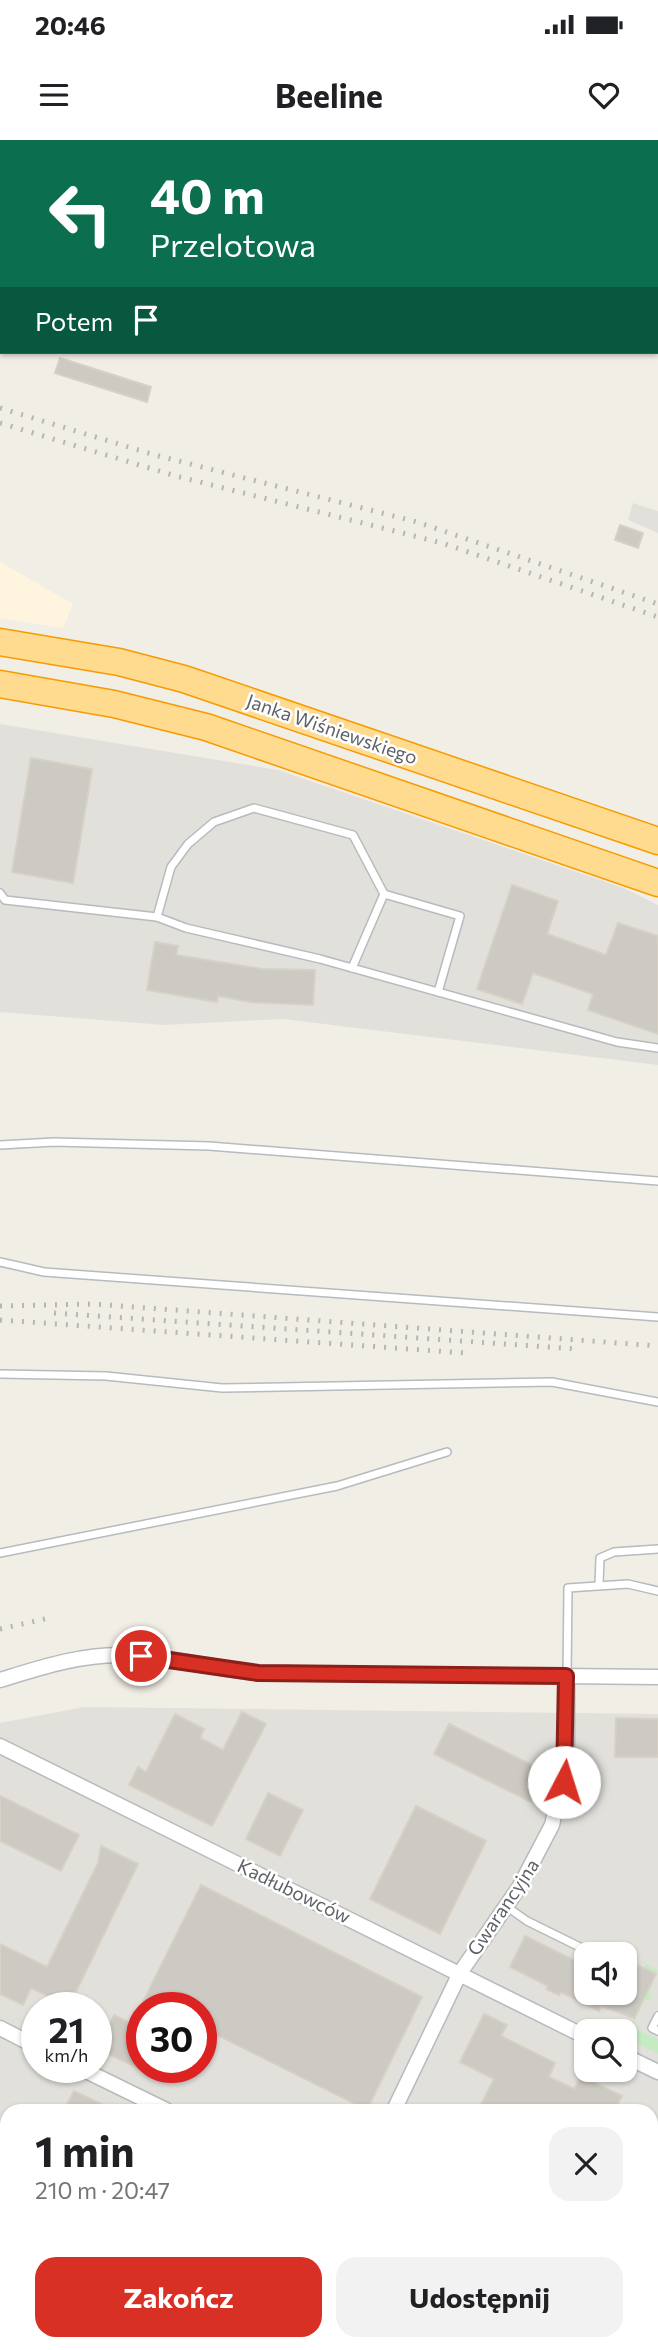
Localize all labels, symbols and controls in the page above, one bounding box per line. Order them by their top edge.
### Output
text: 20:46 [35,9,106,40]
text: Beeline [275,75,383,115]
icon: menu [35,76,73,114]
icon: heart [585,76,623,114]
text: 40 m [150,164,265,224]
icon: left [35,168,126,259]
text: Przelotowa [150,224,316,264]
icon: arrive [127,301,165,339]
text: Potem [35,305,113,336]
street label: Janka Wiśniewskiego [244,688,421,769]
pin [111,1626,171,1686]
icon: arrive [122,1637,160,1675]
position arrow [527,1745,601,1819]
street label: Kadłubowców [234,1853,354,1928]
street label: Gwarancyjna [462,1854,543,1959]
map controls [574,1942,637,2082]
button: sound [574,1942,637,2005]
speed limit sign: 30 [126,1992,217,2083]
text: 21 [49,2007,84,2050]
button: search [574,2019,637,2082]
text: km/h [45,2044,88,2066]
text: 1 min [35,2124,135,2176]
button: close [549,2127,623,2201]
text: 210 m · 20:47 [35,2176,170,2204]
button: Zakończ [35,2257,322,2337]
button: Udostępnij [336,2257,623,2337]

